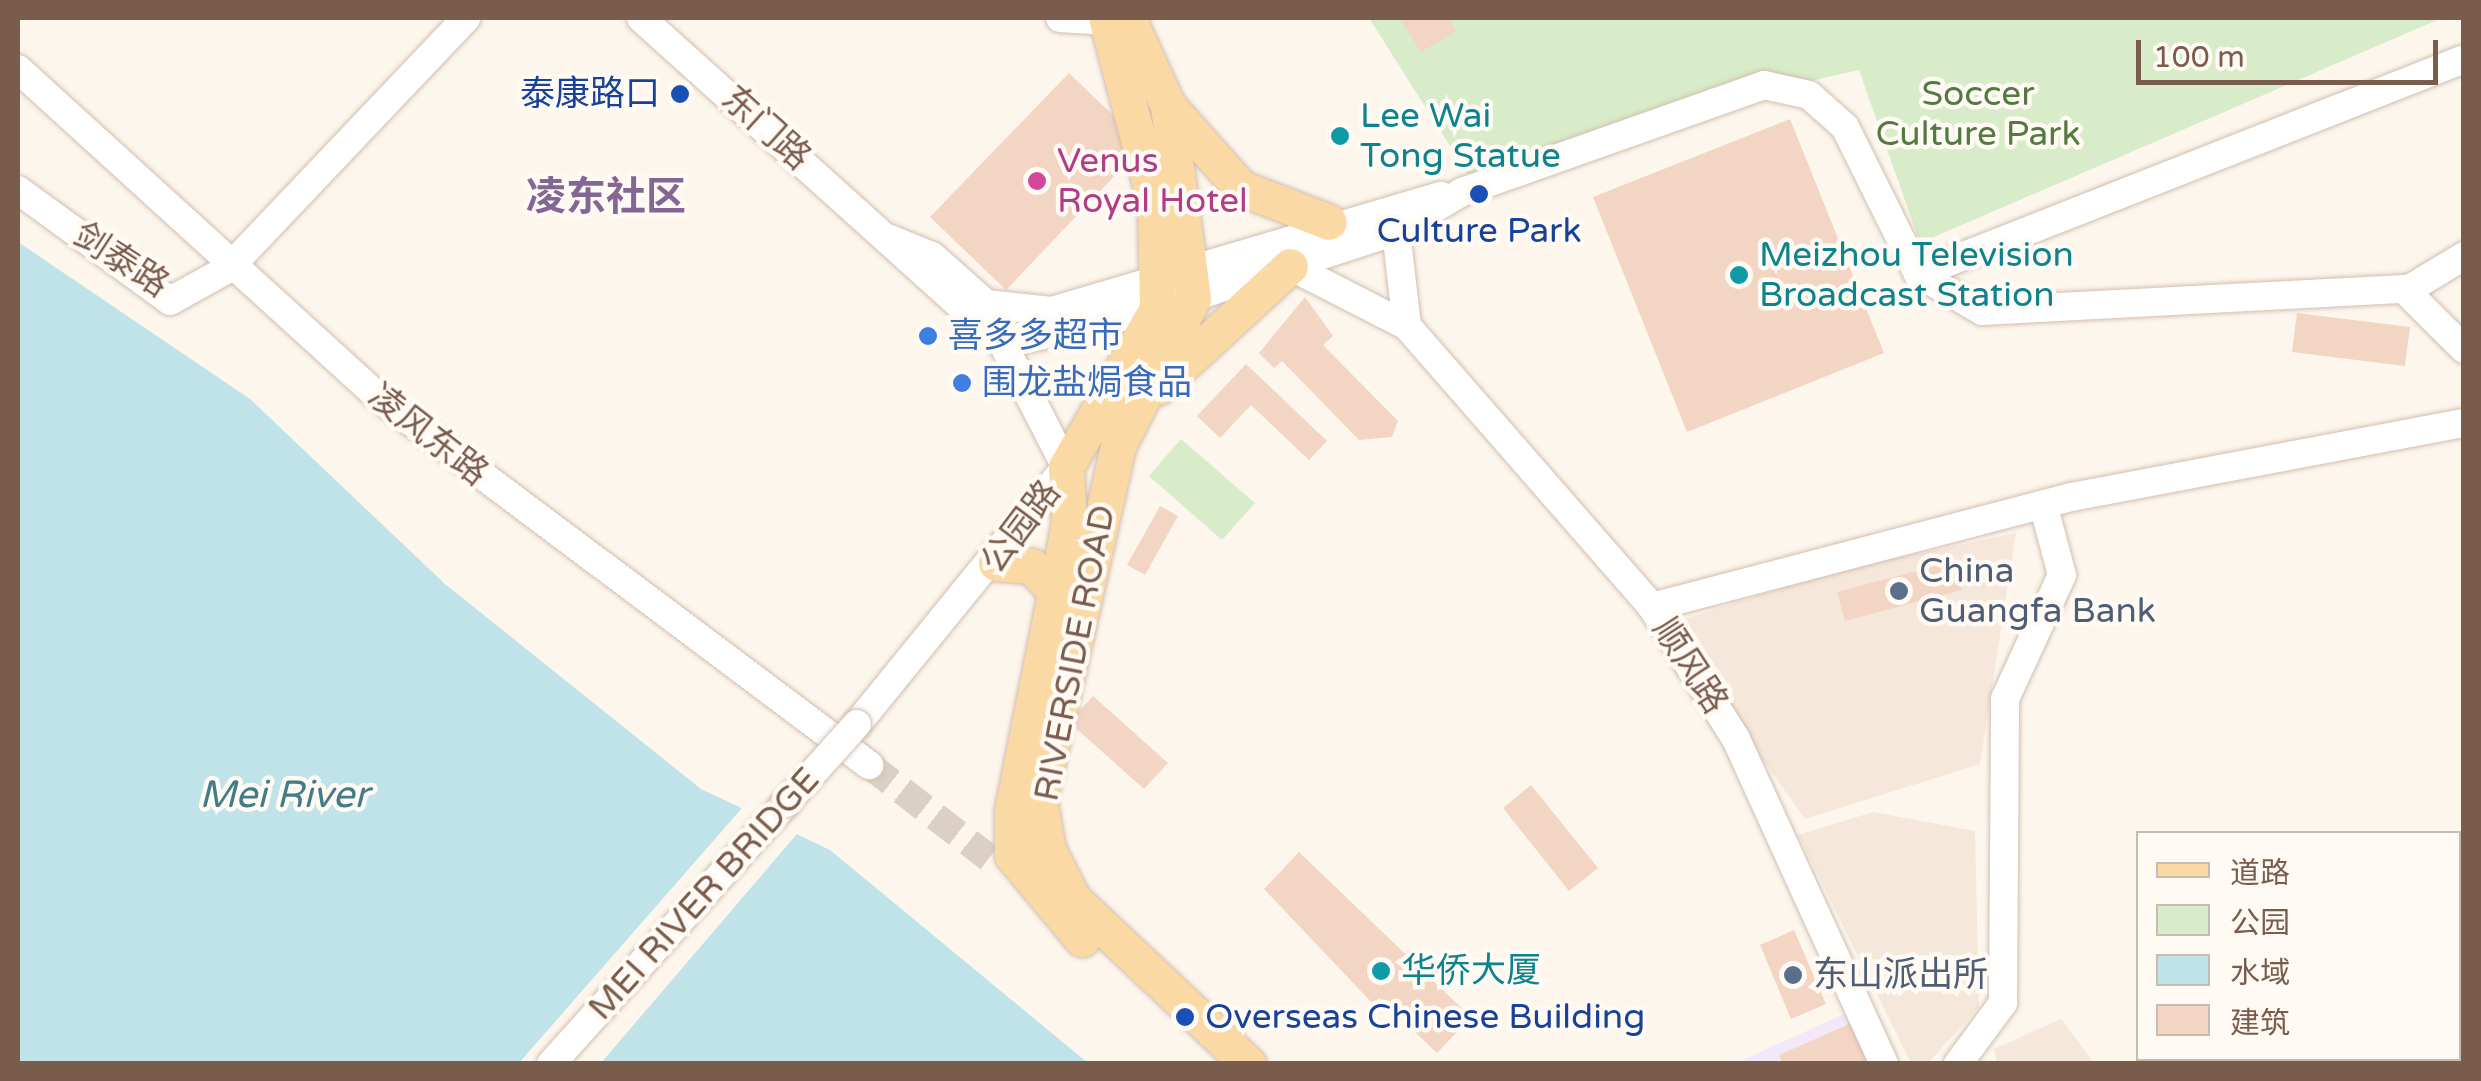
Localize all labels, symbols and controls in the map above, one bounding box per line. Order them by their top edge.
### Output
scale bar [2141,20,2444,82]
text: 100 m [2153,39,2245,76]
place label: 泰康路口 [520,73,660,115]
park label: Soccer Culture Park [1875,73,2081,155]
street label: 东门路 [713,77,819,179]
marker: 泰康路口 [669,83,691,105]
place label: Lee Wai Tong Statue [1360,95,1561,177]
marker: Lee Wai Tong Statue [1329,125,1351,147]
place label: Venus Royal Hotel [1057,140,1248,222]
marker: Venus Royal Hotel [1026,170,1048,192]
district label: 凌东社区 [526,173,686,221]
marker: Culture Park [1468,183,1490,205]
place label: Culture Park [1376,210,1582,252]
street label: 剑泰路 [66,214,176,306]
place label: Meizhou Television Broadcast Station [1759,234,2074,316]
marker: Meizhou Television Broadcast Station [1728,264,1750,286]
place label: 喜多多超市 [948,315,1123,357]
marker: 喜多多超市 [917,325,939,347]
place label: 围龙盐焗食品 [982,362,1192,404]
marker: 围龙盐焗食品 [951,372,973,394]
street label: 凌风东路 [360,375,496,495]
street label: 公园路 [973,472,1069,582]
street label: RIVERSIDE ROAD [1026,501,1124,805]
place label: China Guangfa Bank [1919,550,2156,632]
marker: China Guangfa Bank [1888,580,1910,602]
street label: 顺风路 [1644,611,1736,721]
street label: MEI RIVER BRIDGE [580,759,828,1029]
water label: Mei River [199,773,369,819]
legend [2136,831,2461,1061]
text: 道路 [2230,855,2290,892]
text: 公园 [2230,905,2290,942]
place label: 华侨大厦 [1401,950,1541,992]
place label: 东山派出所 [1813,954,1988,996]
text: 水域 [2230,955,2290,992]
marker: 华侨大厦 [1370,960,1392,982]
marker: 东山派出所 [1782,964,1804,986]
place label: Overseas Chinese Building [1205,996,1645,1038]
text: 建筑 [2230,1005,2290,1042]
marker: Overseas Chinese Building [1174,1006,1196,1028]

